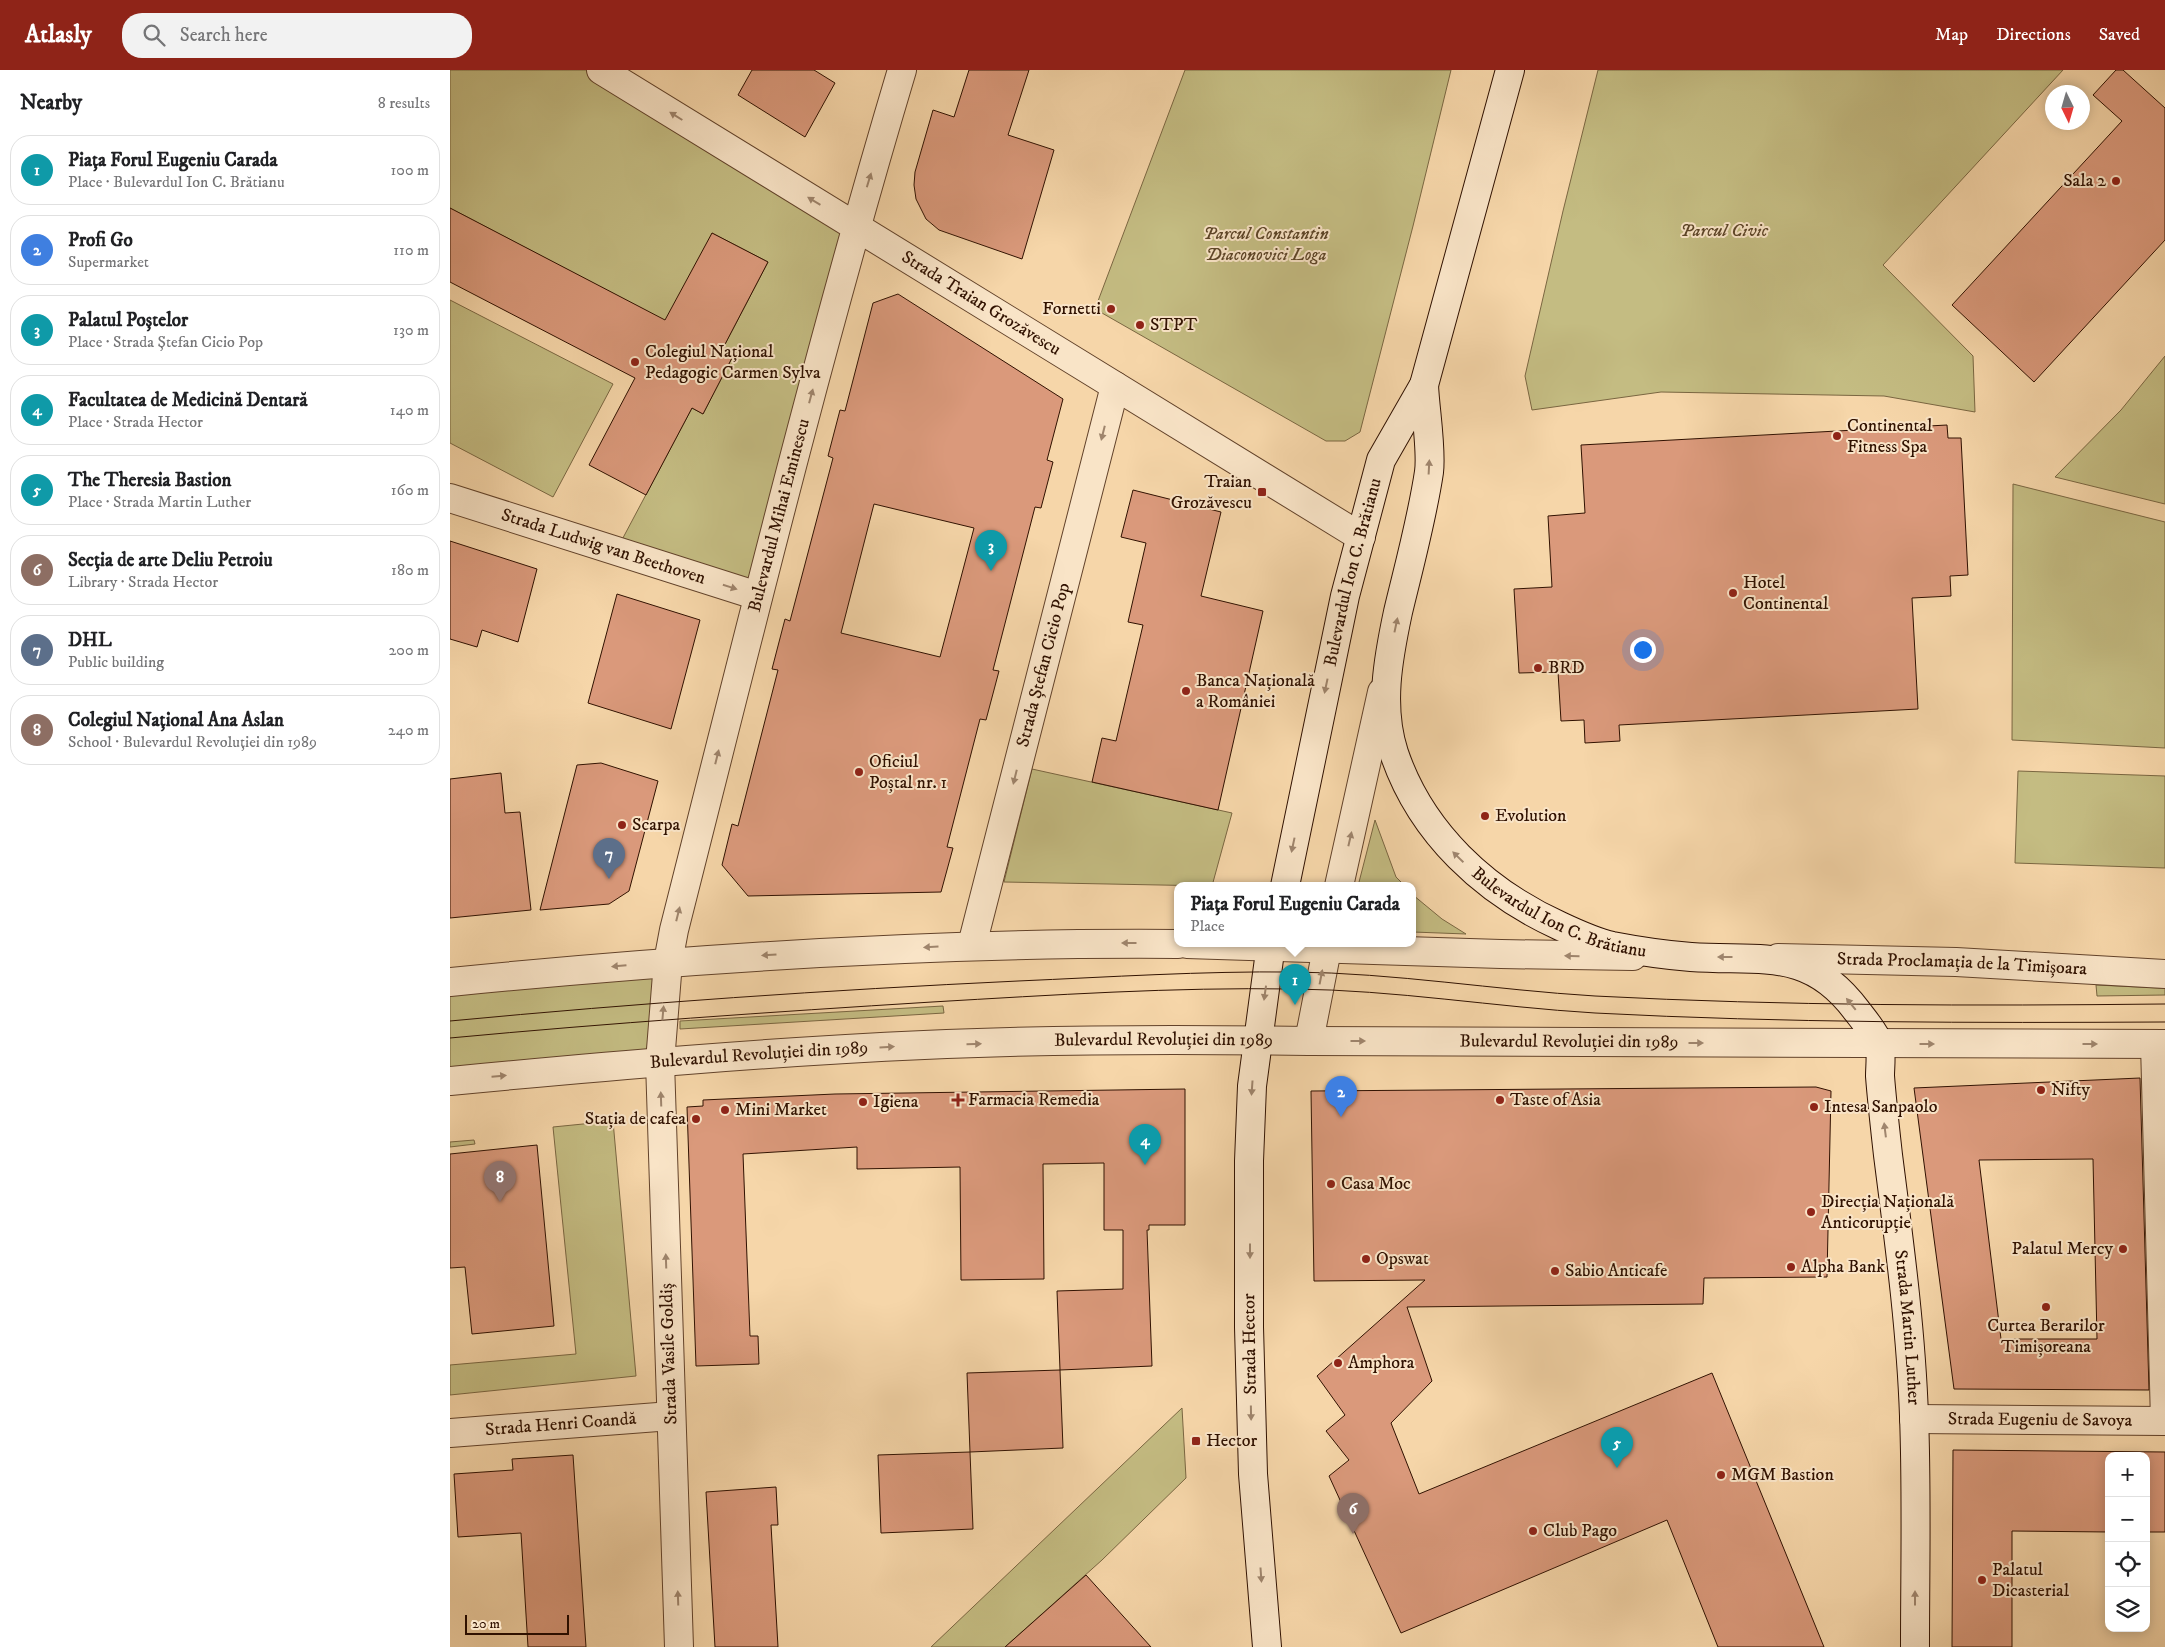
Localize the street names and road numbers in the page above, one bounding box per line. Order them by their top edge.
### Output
street label: Strada Traian Grozăvescu [897,246,1065,361]
street label: Bulevardul Mihai Eminescu [744,416,815,614]
street label: Bulevardul Ion C. Brătianu [1320,476,1387,668]
street label: Strada Ludwig van Beethoven [498,504,709,590]
street label: Strada Ștefan Cicio Pop [1012,580,1075,750]
street label: Bulevardul Ion C. Brătianu [1467,862,1648,963]
street label: Strada Proclamația de la Timișoara [1837,948,2088,981]
street label: Bulevardul Revoluției din 1989 [1054,1029,1273,1052]
street label: Bulevardul Revoluției din 1989 [1460,1031,1678,1053]
street label: Bulevardul Revoluției din 1989 [649,1037,869,1074]
street label: Strada Martin Luther [1889,1249,1925,1406]
street label: Strada Vasile Goldiș [656,1283,682,1425]
street label: Strada Hector [1238,1293,1262,1395]
street label: Strada Henri Coandă [484,1408,637,1441]
street label: Strada Eugeniu de Savoya [1948,1408,2133,1432]

